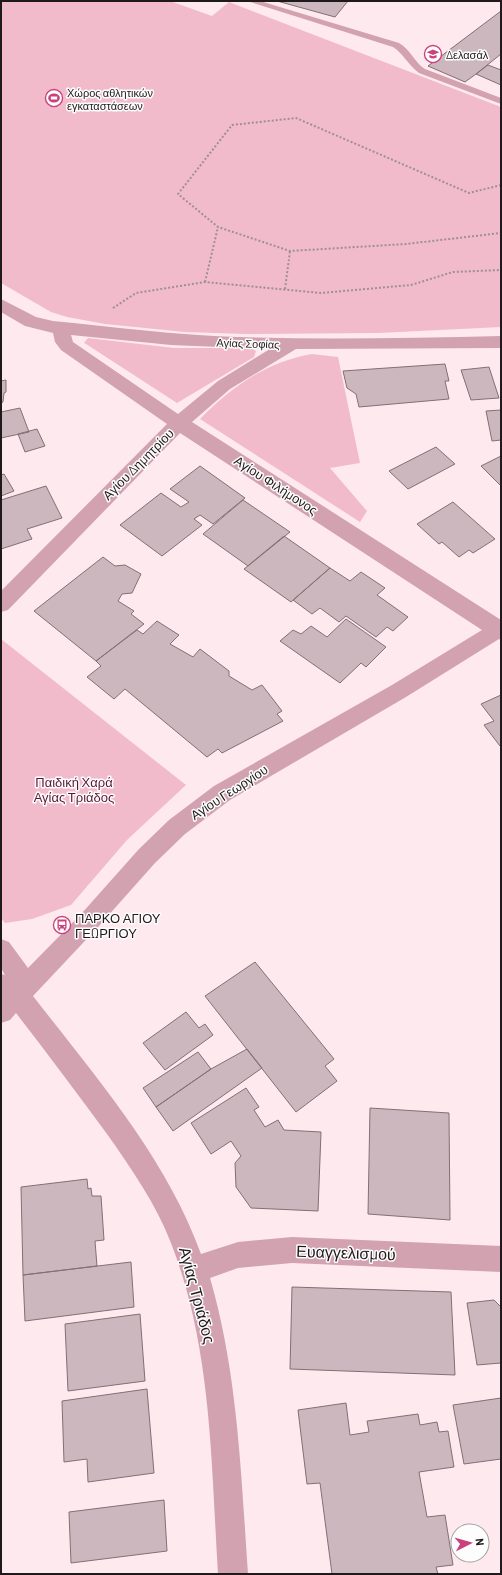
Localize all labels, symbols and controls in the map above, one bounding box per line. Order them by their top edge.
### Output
school or university icon: Δελασάλ [423,44,443,64]
place label: Δελασάλ [446,48,489,61]
place label: Χώρος αθλητικών εγκαταστάσεων [67,86,153,112]
sports icon: Χώρος αθλητικών εγκαταστάσεων [44,88,64,108]
street label: Αγίας Σοφίας [216,335,280,351]
street label: Αγίου Δημητρίου [99,425,177,503]
street label: Αγίου Φιλήμονος [231,452,321,518]
street label: Αγίου Γεωργίου [187,761,271,823]
park label: Παιδική Χαρά Αγίας Τριάδος [34,774,114,805]
place label: ΠΑΡΚΟ ΑΓΙΟΥ ΓΕΩΡΓΙΟΥ [75,910,161,941]
bus stop icon: ΠΑΡΚΟ ΑΓΙΟΥ ΓΕΩΡΓΙΟΥ [52,915,72,935]
street label: Ευαγγελισμού [296,1241,396,1263]
street label: Αγίας Τριάδος [176,1245,220,1346]
north arrow [450,1523,490,1563]
text: N [474,1538,487,1546]

